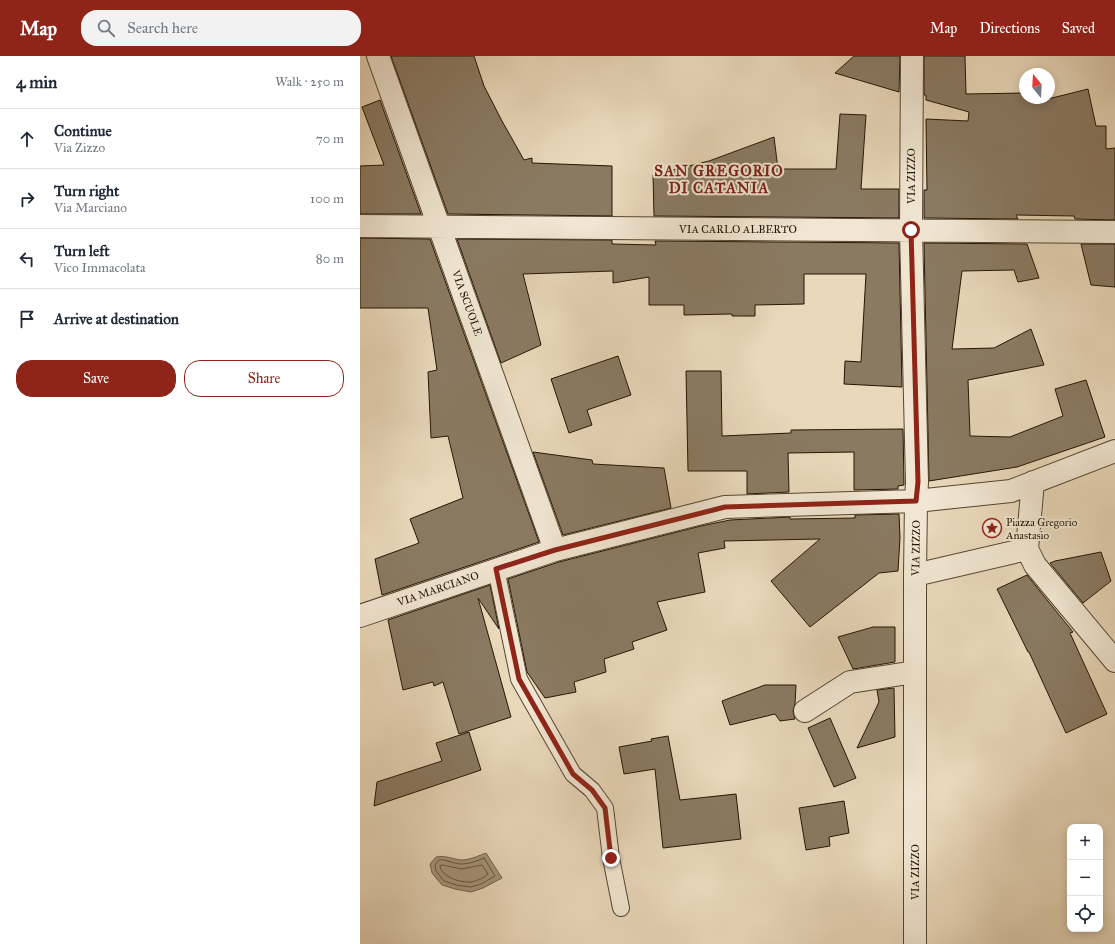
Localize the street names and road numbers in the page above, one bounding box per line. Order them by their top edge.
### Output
street label: VIA ZIZZO [905,148,918,205]
street label: VIA CARLO ALBERTO [678,223,797,236]
street label: VIA SCUOLE [449,267,485,338]
street label: VIA ZIZZO [909,520,923,577]
street label: VIA MARCIANO [394,569,481,609]
street label: VIA ZIZZO [909,844,922,901]

